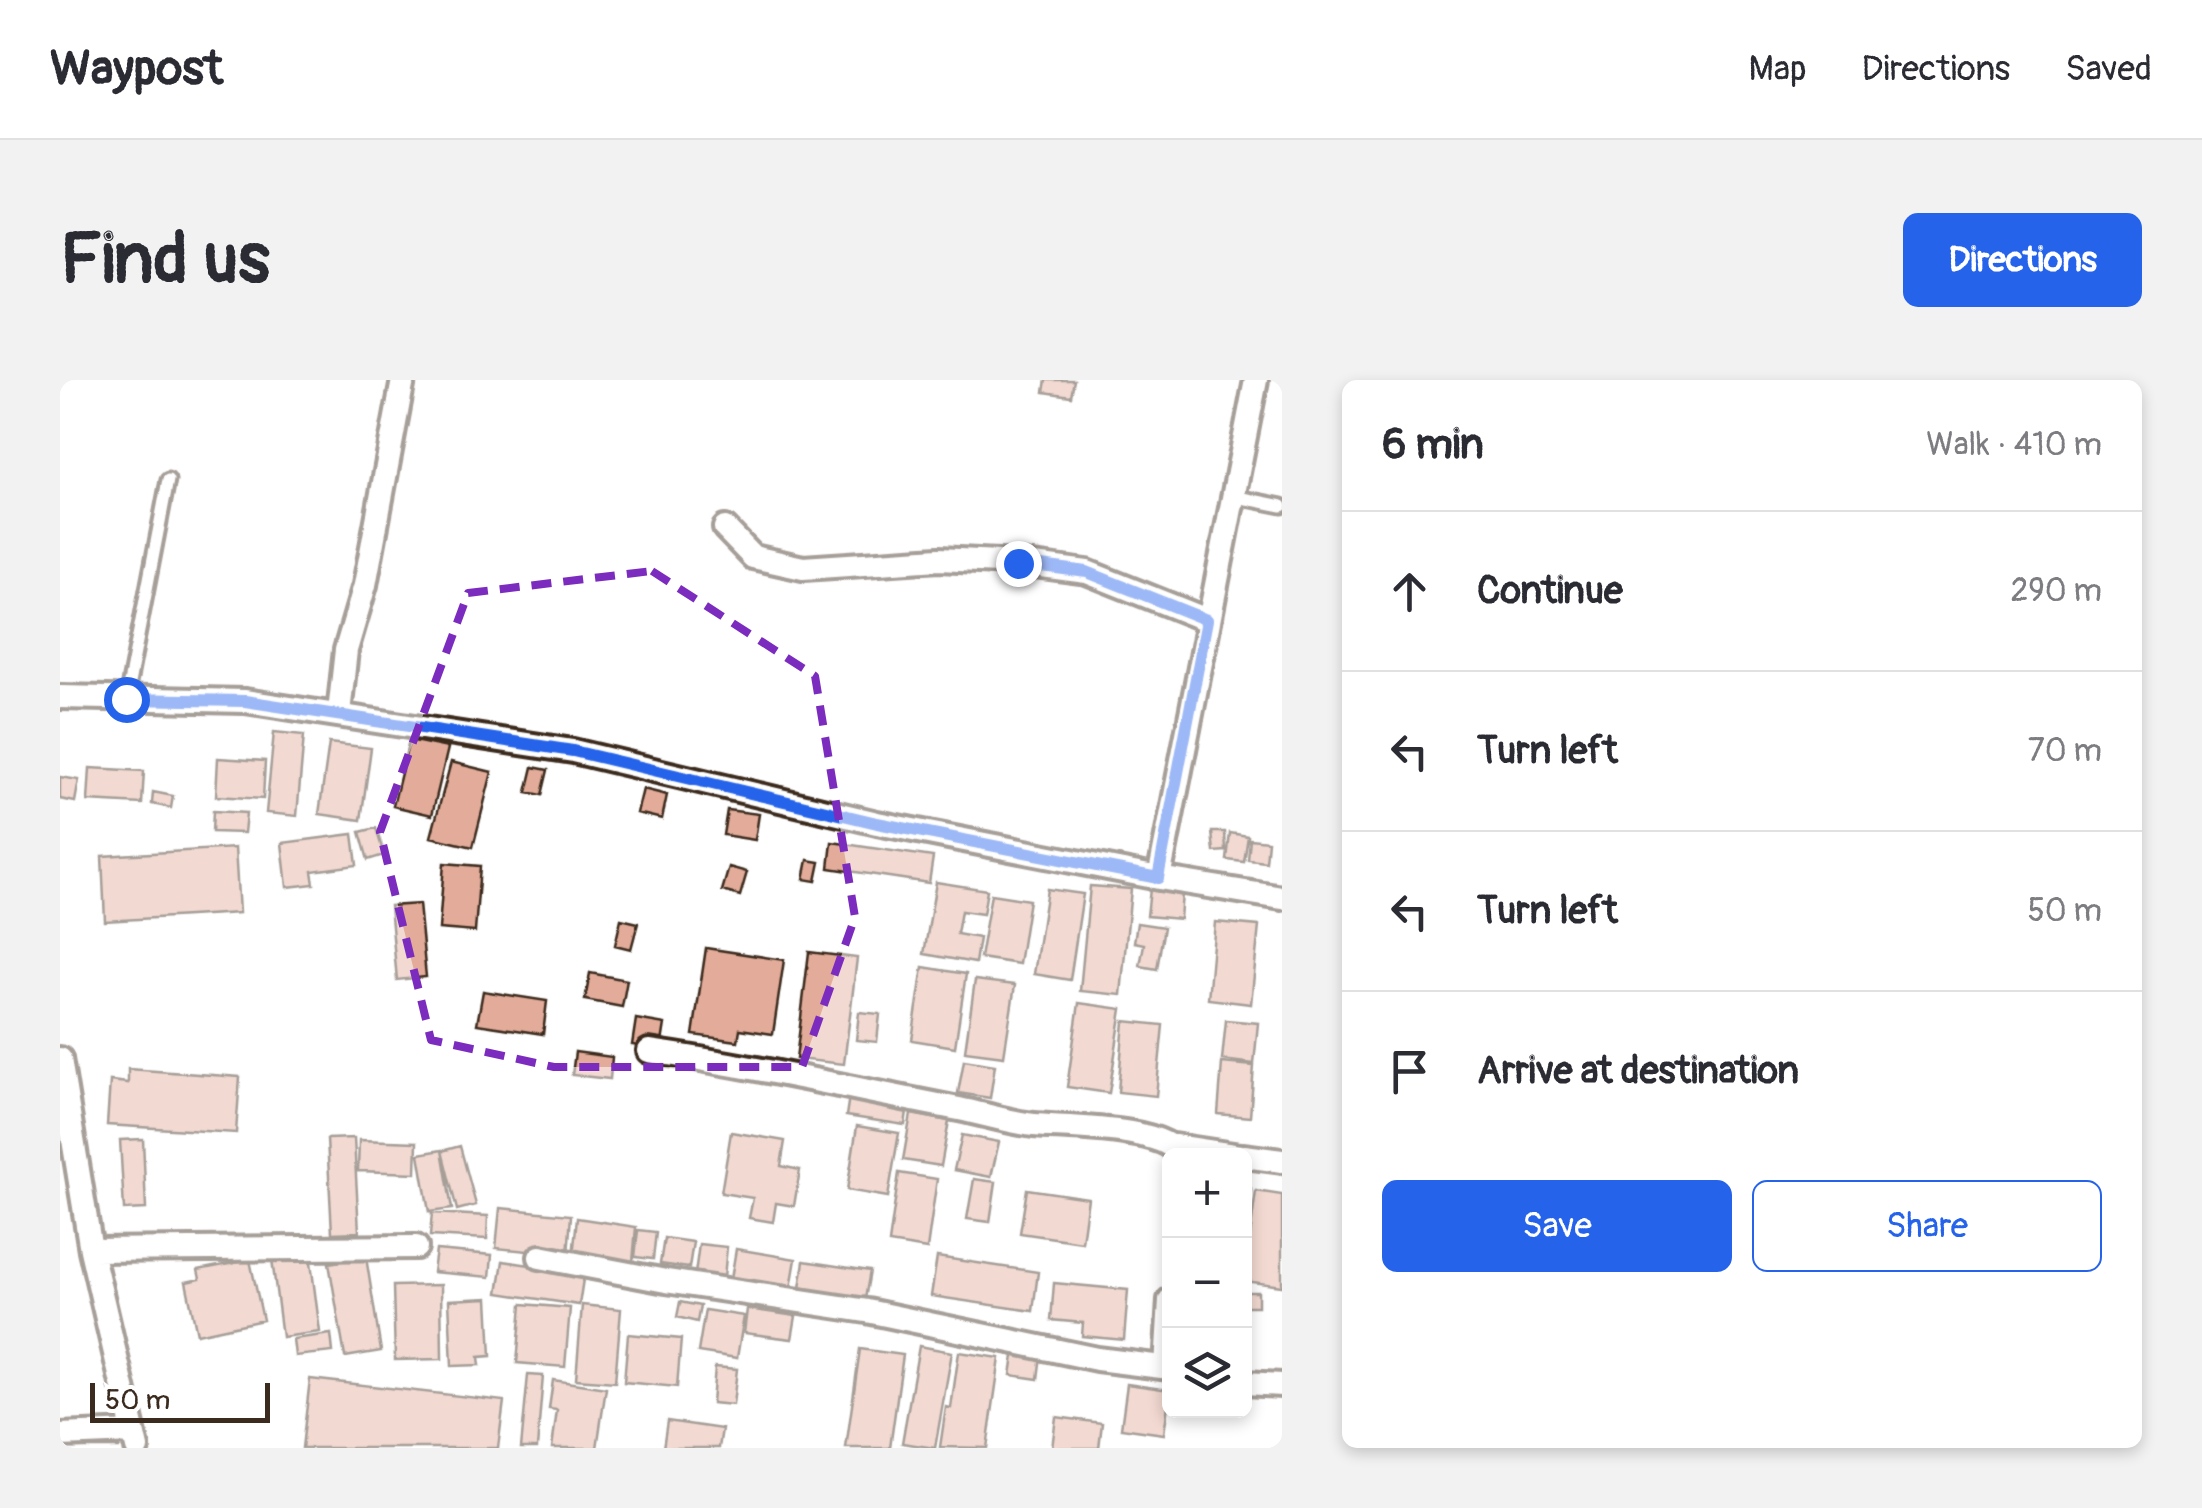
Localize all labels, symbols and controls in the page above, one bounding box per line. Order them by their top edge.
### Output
text: Waypost [50,39,223,99]
text: Map [1749,47,1807,91]
text: Directions [1862,47,2010,91]
text: Saved [2065,47,2152,91]
button: Directions [1903,213,2142,307]
text: Find us [60,216,270,304]
text: 6 min [1382,419,1484,471]
text: Walk · 410 m [1926,425,2102,465]
route end [996,541,1042,587]
icon: ahead [1382,564,1437,619]
text: Continue [1477,567,1623,615]
text: 290 m [2010,571,2102,611]
route start [104,677,150,723]
icon: left [1382,724,1437,779]
text: Turn left [1477,727,1618,775]
text: 70 m [2028,731,2102,771]
icon: left [1382,884,1437,939]
text: Turn left [1477,887,1618,935]
text: 50 m [2027,891,2102,931]
icon: arrive [1382,1044,1437,1099]
text: Arrive at destination [1477,1047,1799,1095]
map controls [1162,1148,1252,1418]
button: + [1162,1148,1252,1238]
button: Save [1382,1180,1732,1272]
button: Share [1752,1180,2102,1272]
button: − [1162,1238,1252,1328]
button: layers [1162,1328,1252,1418]
scale bar [90,1378,270,1422]
text: 50 m [105,1383,170,1418]

